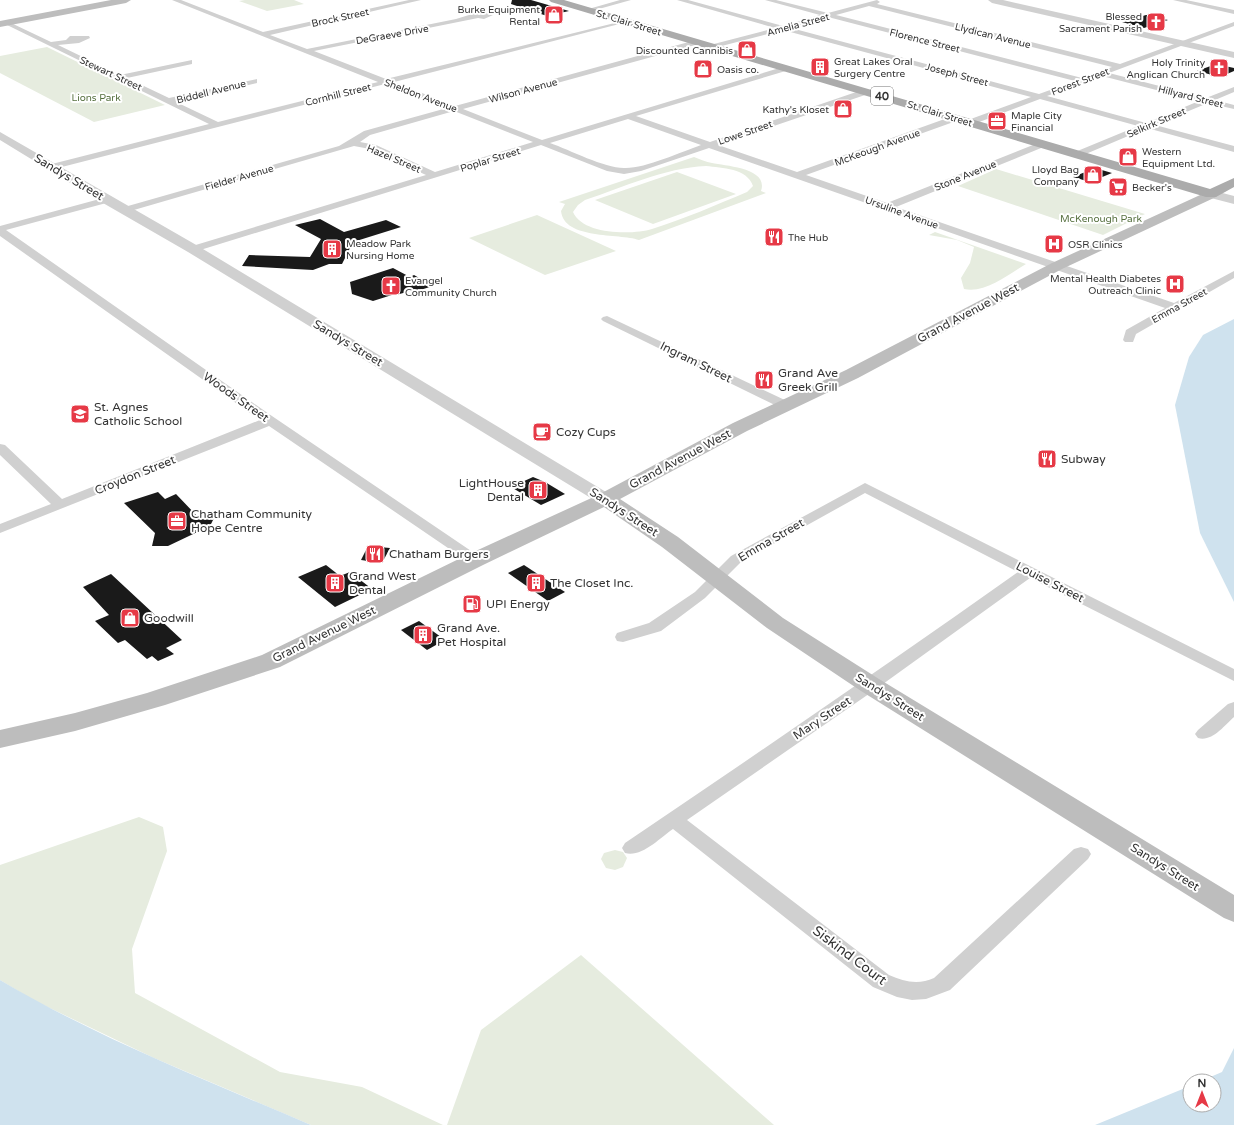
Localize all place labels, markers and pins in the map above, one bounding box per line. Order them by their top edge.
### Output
place label: Burke Equipment Rental [458,4,540,28]
shop icon: Burke Equipment Rental [543,4,565,26]
place label: Blessed Sacrament Parish [1059,11,1142,35]
church icon: Blessed Sacrament Parish [1145,11,1167,33]
shop icon: Discounted Cannibis [736,39,758,61]
place label: Discounted Cannibis [636,45,733,57]
building icon: Great Lakes Oral Surgery Centre [809,56,831,78]
place label: Great Lakes Oral Surgery Centre [834,56,913,80]
place label: Holy Trinity Anglican Church [1126,57,1206,81]
church icon: Holy Trinity Anglican Church [1208,57,1230,79]
shop icon: Oasis co. [692,58,714,80]
place label: Oasis co. [717,64,759,76]
shop icon: Kathy's Kloset [832,98,854,120]
place label: Kathy's Kloset [762,104,829,116]
office icon: Maple City Financial [986,110,1008,132]
place label: Maple City Financial [1011,110,1063,134]
shop icon: Western Equipment Ltd. [1117,146,1139,168]
place label: Western Equipment Ltd. [1142,146,1215,170]
place label: Lloyd Bag Company [1032,164,1080,188]
shop icon: Lloyd Bag Company [1082,164,1104,186]
supermarket icon: Becker's [1107,176,1129,198]
place label: Becker's [1132,182,1172,194]
restaurant icon: The Hub [763,226,785,248]
place label: The Hub [788,232,828,244]
hospital icon: OSR Clinics [1043,233,1065,255]
building icon: Meadow Park Nursing Home [321,238,343,260]
place label: Meadow Park Nursing Home [346,238,415,262]
place label: OSR Clinics [1068,239,1123,251]
place label: Mental Health Diabetes Outreach Clinic [1050,273,1161,297]
hospital icon: Mental Health Diabetes Outreach Clinic [1164,273,1186,295]
church icon: Evangel Community Church [380,275,402,297]
place label: Evangel Community Church [405,275,497,299]
place label: Grand Ave Greek Grill [778,366,838,394]
restaurant icon: Grand Ave Greek Grill [753,369,775,391]
place label: St. Agnes Catholic School [94,400,182,428]
school or university icon: St. Agnes Catholic School [69,403,91,425]
cafe icon: Cozy Cups [531,421,553,443]
place label: Cozy Cups [556,425,616,439]
restaurant icon: Subway [1036,448,1058,470]
place label: Subway [1061,452,1106,466]
place label: LightHouse Dental [459,476,524,504]
building icon: LightHouse Dental [527,479,549,501]
place label: Chatham Community Hope Centre [191,507,313,535]
office icon: Chatham Community Hope Centre [166,510,188,532]
restaurant icon: Chatham Burgers [364,543,386,565]
place label: Chatham Burgers [389,547,489,561]
place label: Grand West Dental [349,569,417,597]
building icon: Grand West Dental [324,572,346,594]
building icon: The Closet Inc. [525,572,547,594]
place label: The Closet Inc. [550,576,633,590]
fuel station icon: UPI Energy [461,593,483,615]
place label: UPI Energy [486,597,550,611]
shop icon: Goodwill [119,607,141,629]
place label: Goodwill [144,611,194,625]
place label: Grand Ave. Pet Hospital [437,621,506,649]
building icon: Grand Ave. Pet Hospital [412,624,434,646]

